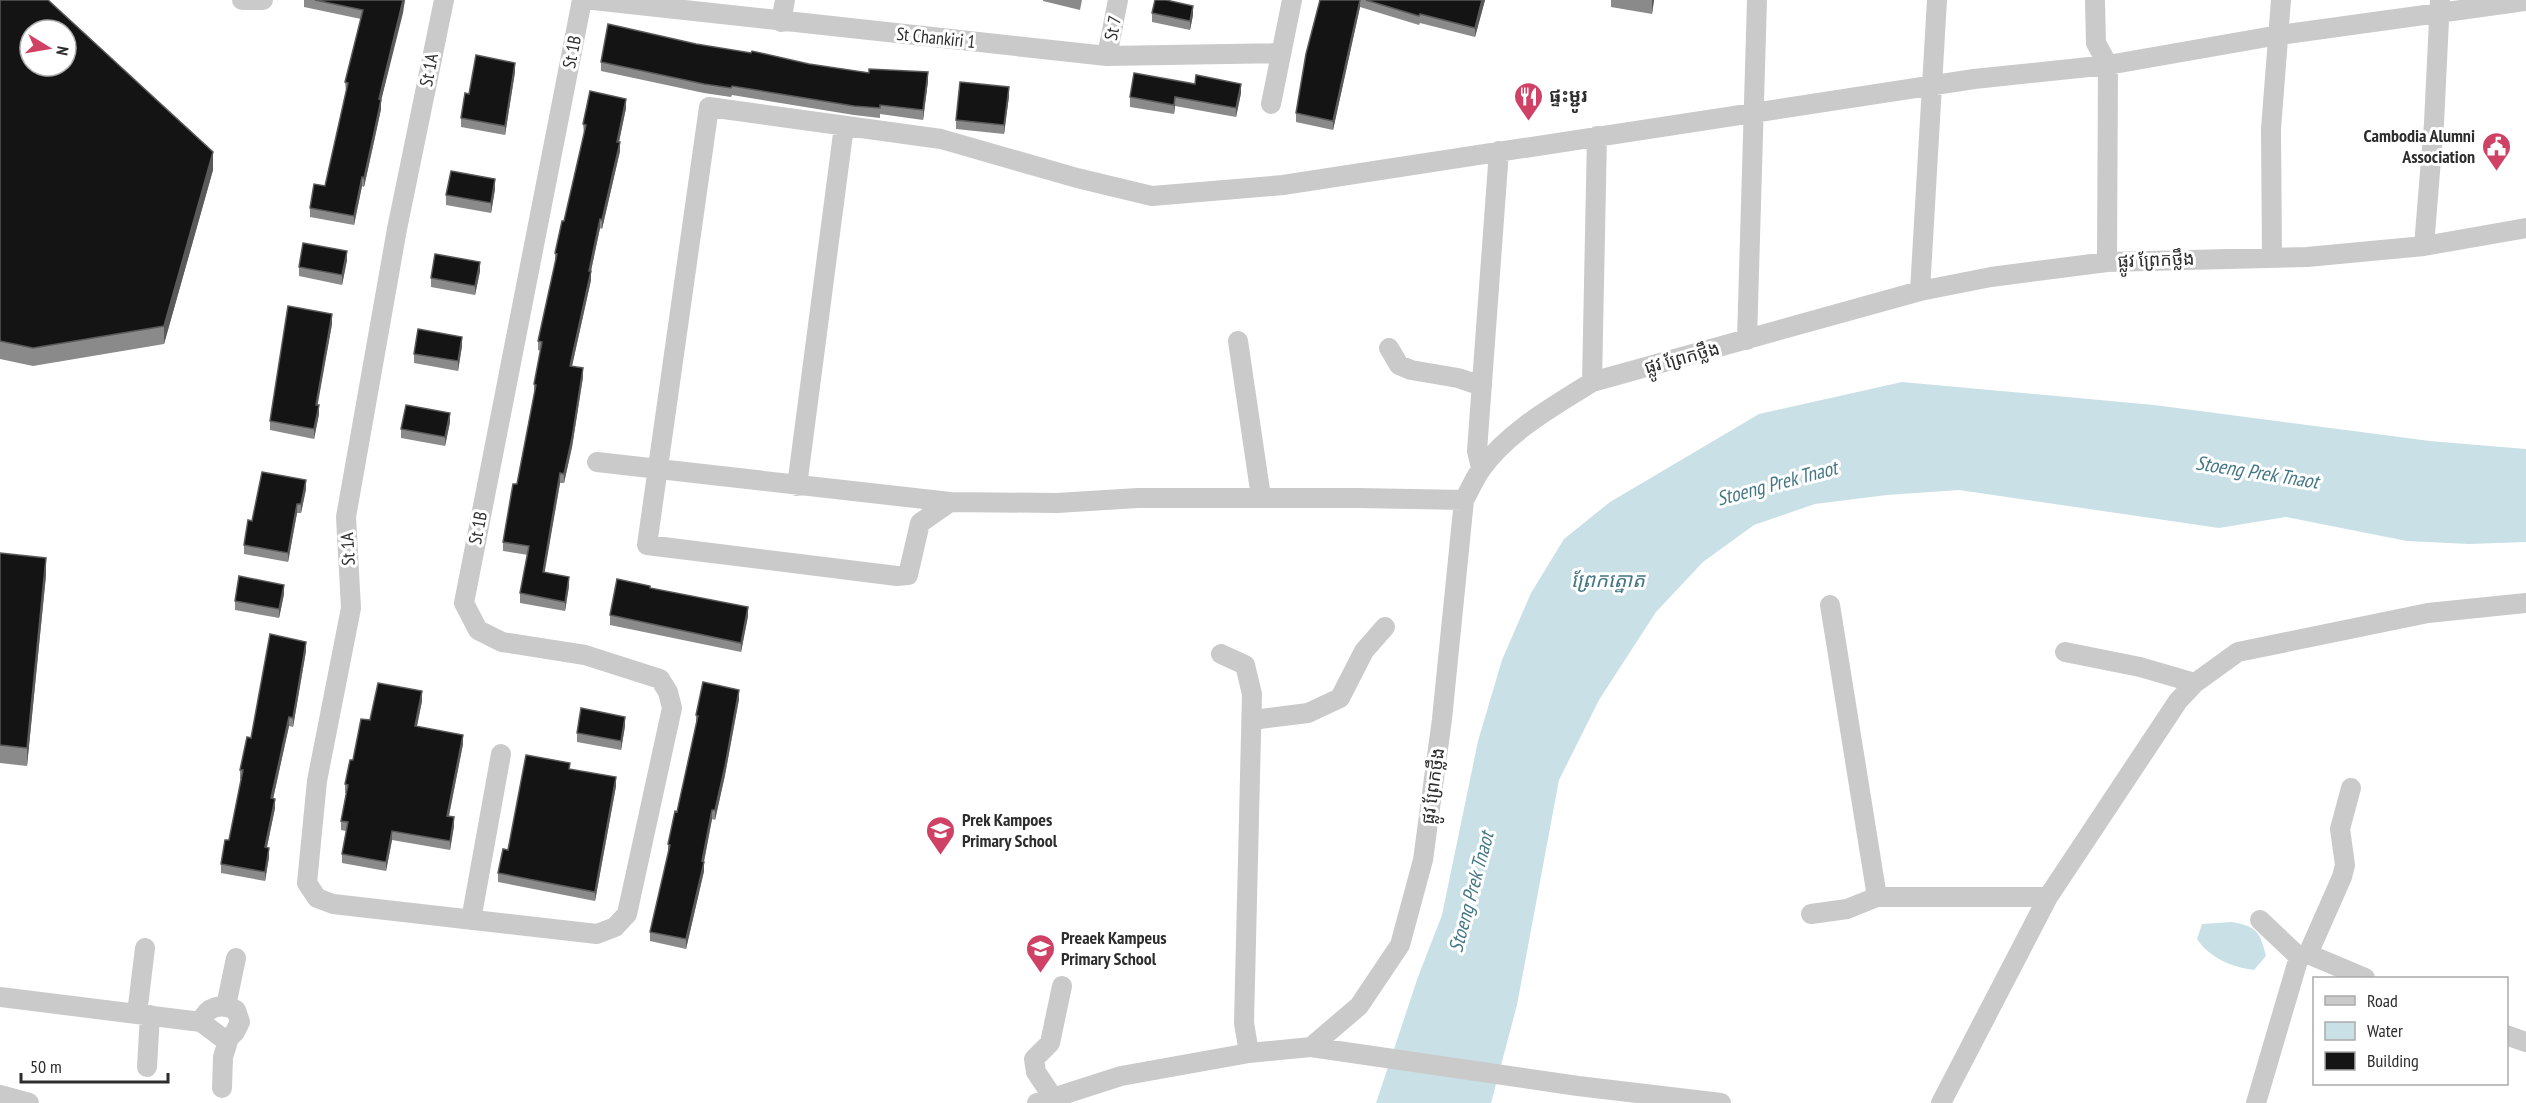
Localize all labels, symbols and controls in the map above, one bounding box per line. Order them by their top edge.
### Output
street label: St 7 [1099,14,1126,42]
north arrow [18,18,78,78]
street label: St Chankiri 1 [895,22,977,53]
street label: St 1B [557,33,586,70]
text: N [52,45,73,57]
street label: St 1A [414,51,443,88]
restaurant icon: ផ្ទះម្ជូរ [1512,80,1544,122]
place label: ផ្ទះម្ជូរ [1549,84,1588,113]
place label: Cambodia Alumni Association [2364,124,2475,168]
public building icon: Cambodia Alumni Association [2480,130,2512,172]
street label: ផ្លូវ ព្រែកថ្លឹង [2117,247,2195,278]
street label: ផ្លូវ ព្រែកថ្លឹង [1642,336,1724,384]
water label: Stoeng Prek Tnaot [2194,449,2323,495]
water label: Stoeng Prek Tnaot [1714,454,1843,512]
street label: St 1B [463,509,492,546]
street label: St 1A [335,531,360,566]
water label: ព្រែកត្នោត [1571,567,1646,593]
street label: ផ្លូវ ព្រែកថ្លឹង [1416,746,1455,826]
place label: Prek Kampoes Primary School [962,808,1058,852]
school or university icon: Prek Kampoes Primary School [925,814,957,856]
water label: Stoeng Prek Tnaot [1442,826,1500,955]
place label: Preaek Kampeus Primary School [1061,926,1166,970]
school or university icon: Preaek Kampeus Primary School [1024,932,1056,974]
legend [2313,977,2508,1085]
text: Road [2367,989,2398,1012]
text: Water [2367,1019,2403,1042]
scale bar [21,1046,168,1084]
text: Building [2367,1049,2419,1072]
text: 50 m [30,1055,62,1078]

